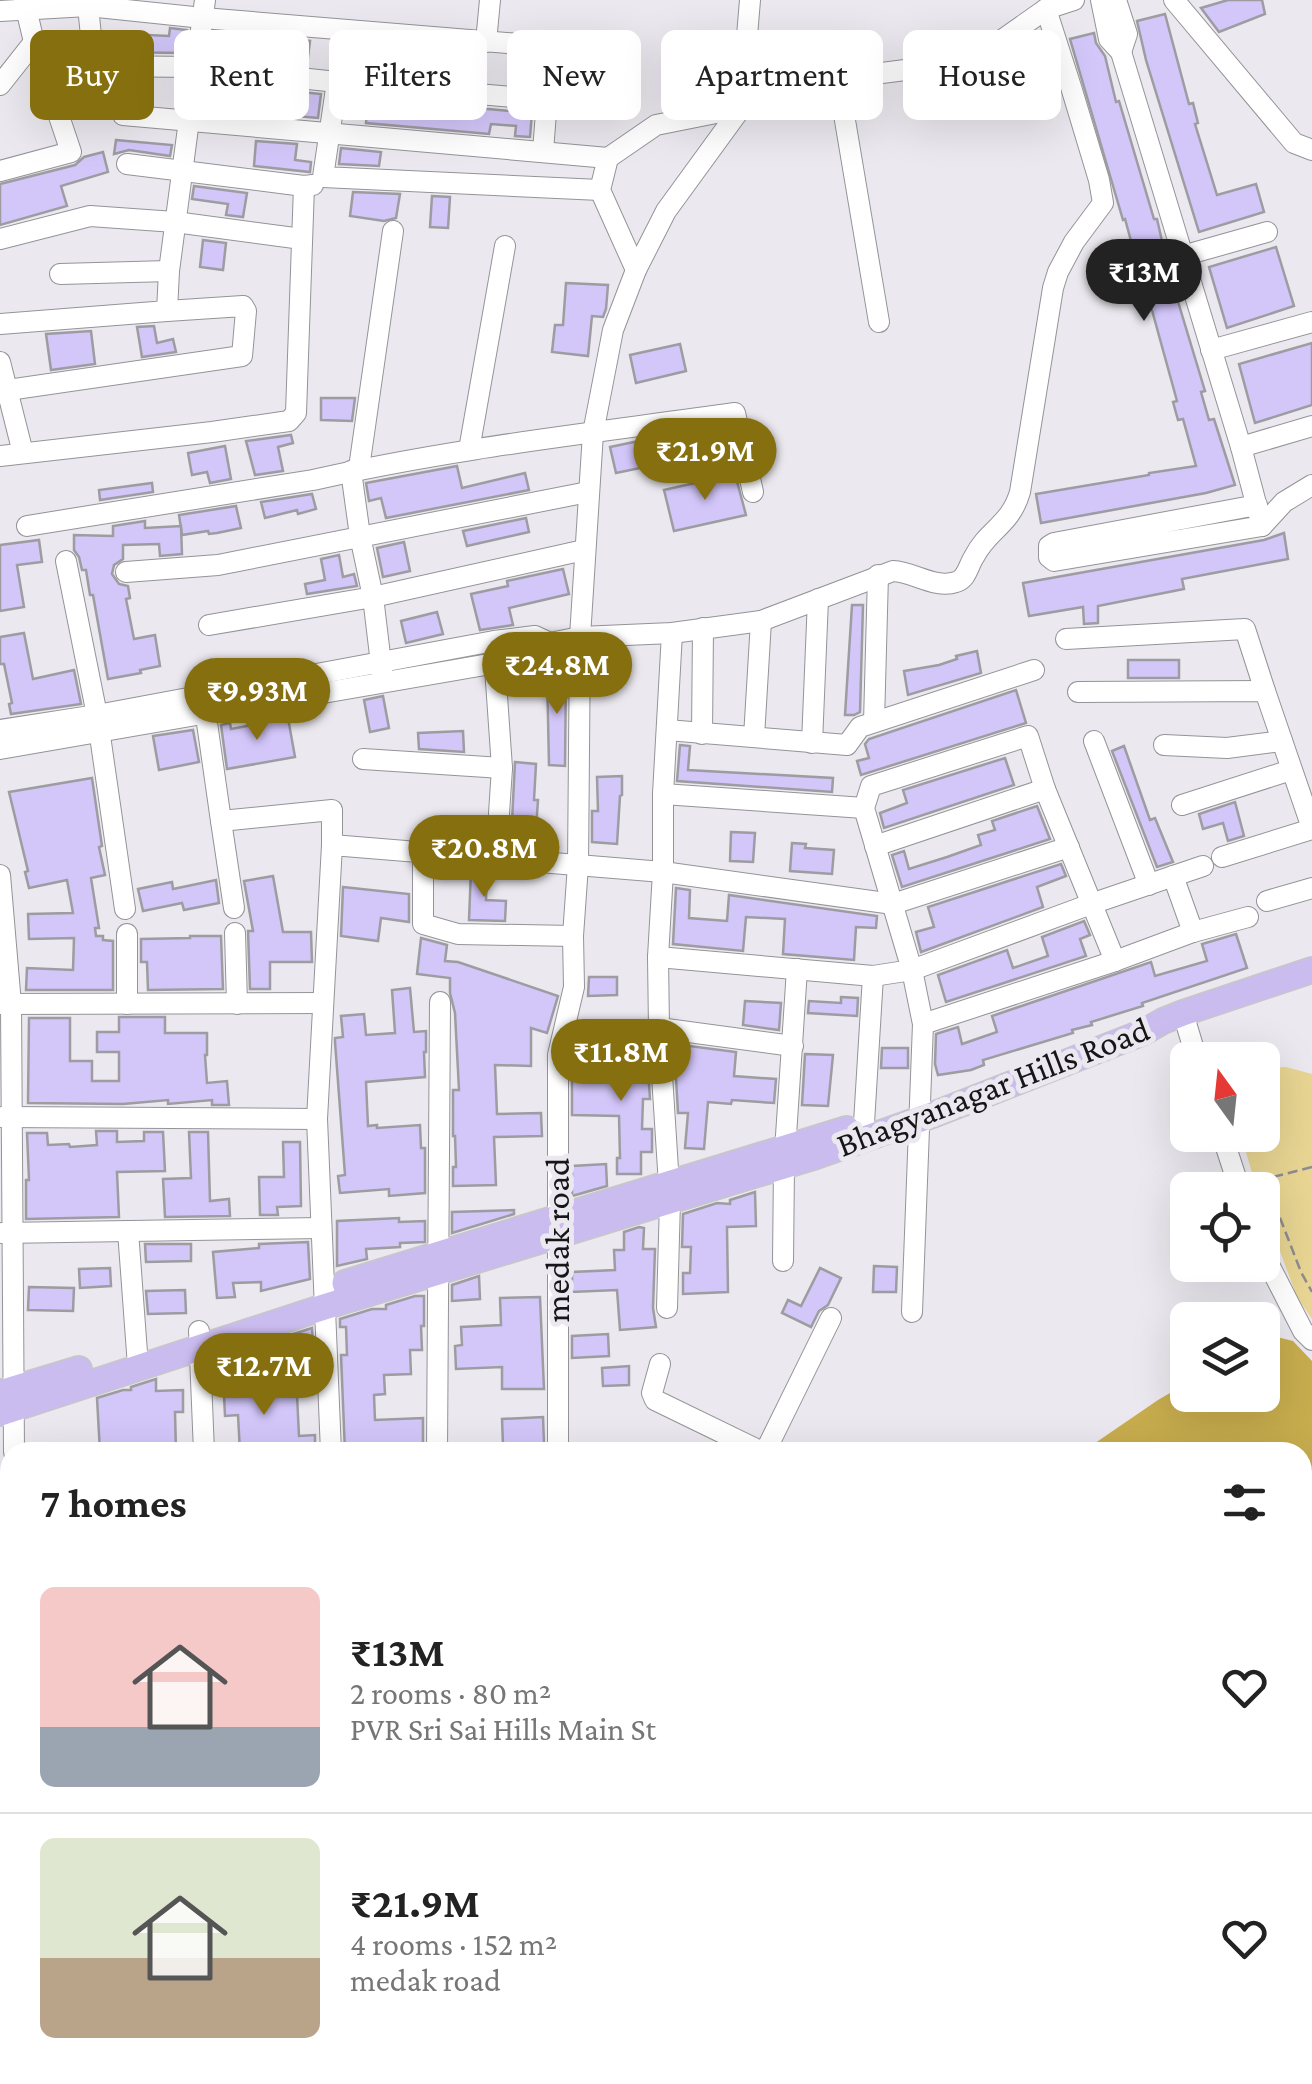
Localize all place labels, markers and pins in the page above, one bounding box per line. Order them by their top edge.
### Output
pin: ₹13M [1085,239,1203,324]
pin: ₹21.9M [624,418,786,503]
pin: ₹24.8M [476,632,638,717]
pin: ₹9.93M [176,658,338,743]
pin: ₹20.8M [403,815,565,900]
pin: ₹11.8M [540,1019,702,1104]
pin: ₹12.7M [183,1333,345,1418]

